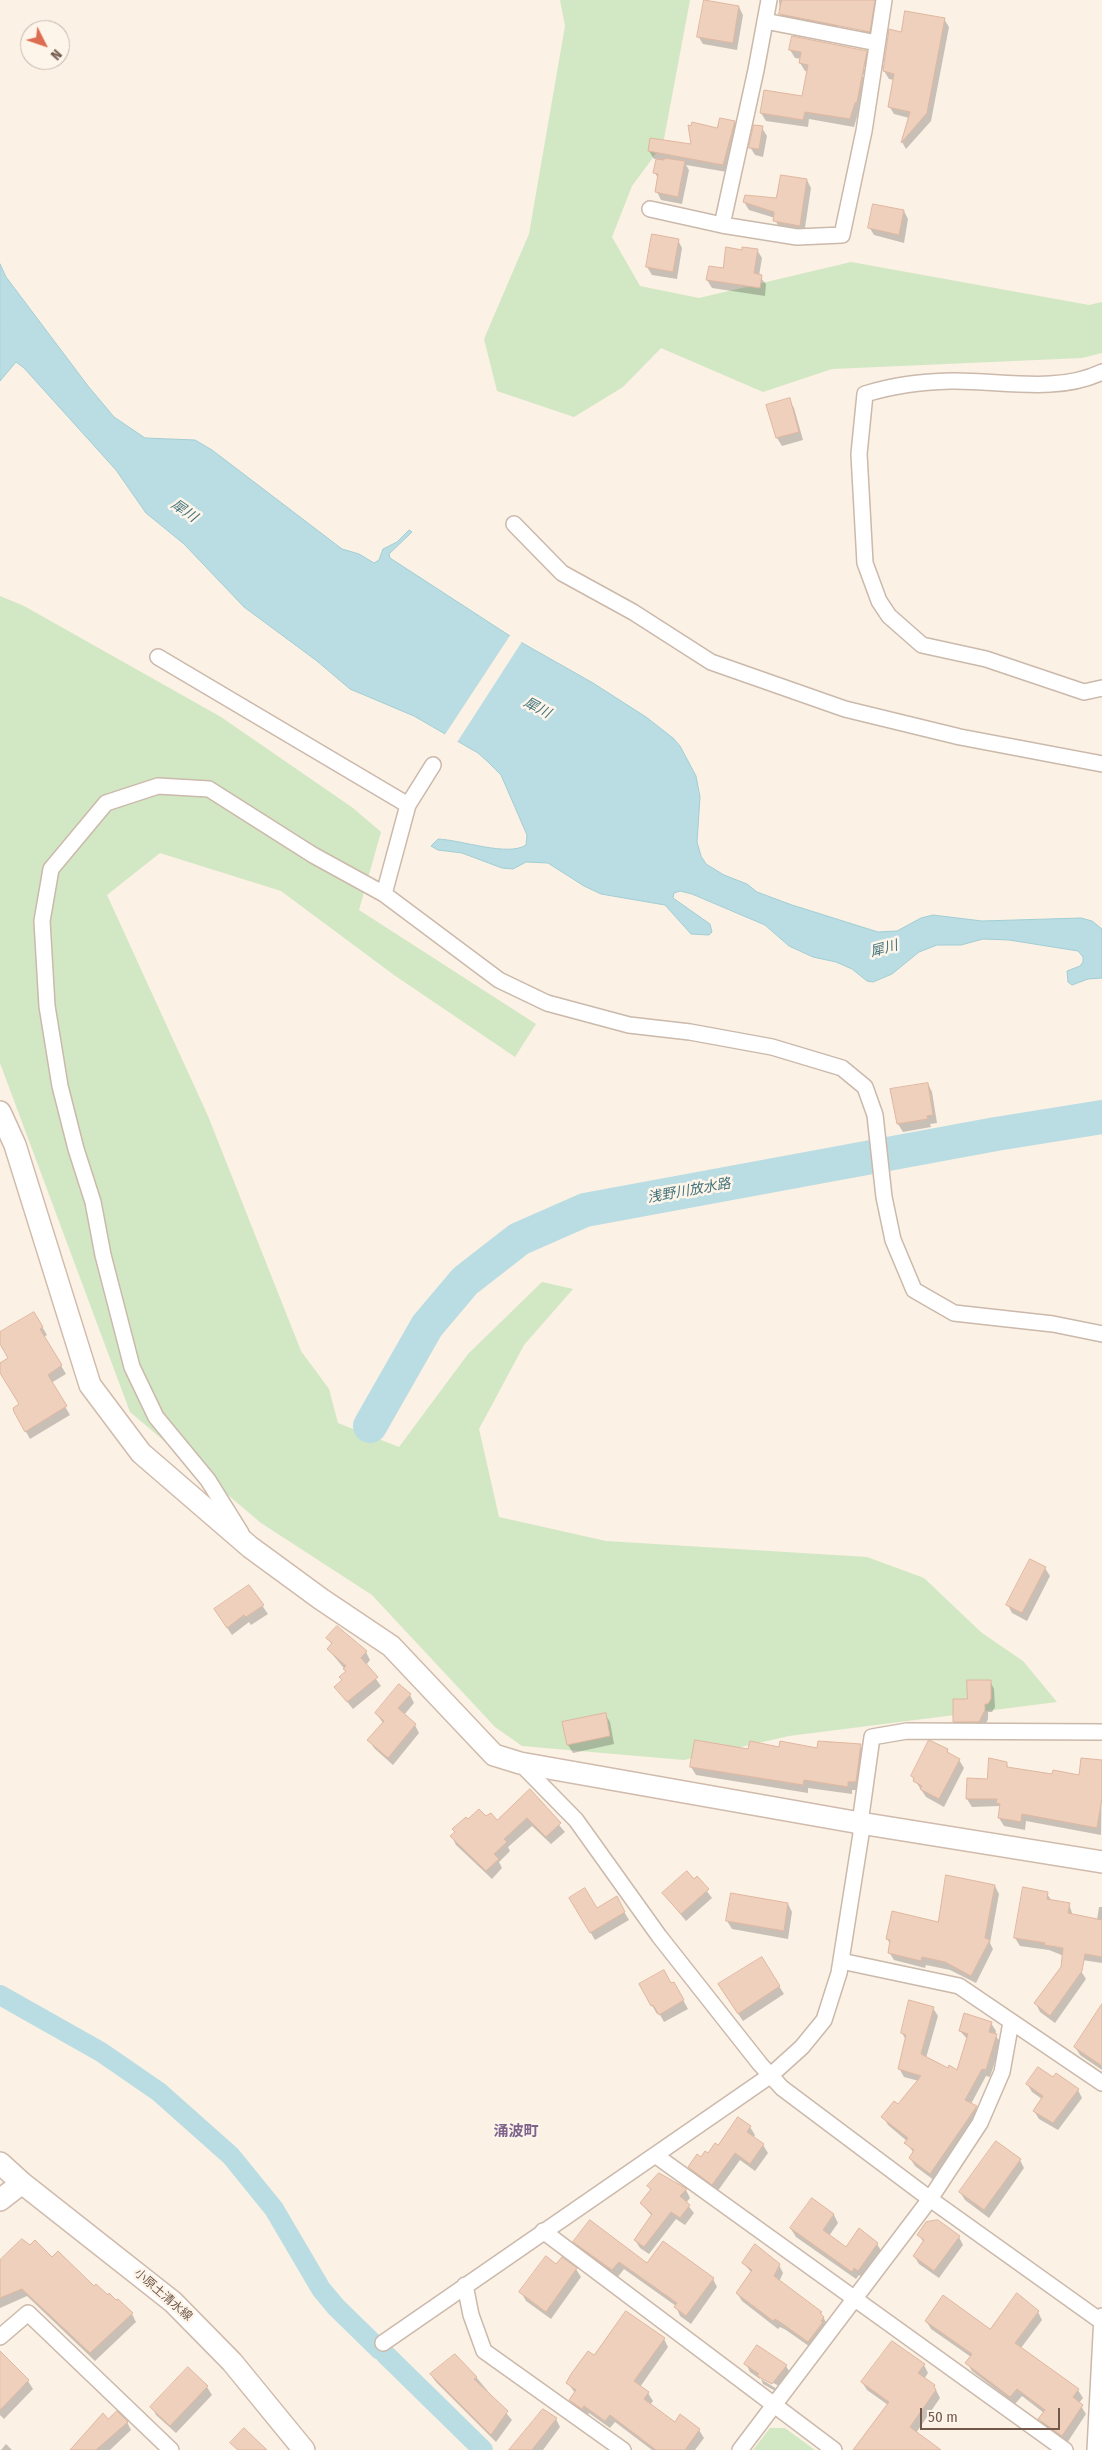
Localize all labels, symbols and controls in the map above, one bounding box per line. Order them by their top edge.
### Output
north arrow [20,20,70,70]
text: N [47,46,65,63]
water label: 犀川 [168,496,200,526]
water label: 犀川 [521,694,553,722]
water label: 犀川 [868,937,900,961]
water label: 浅野川放水路 [646,1175,732,1207]
district label: 涌波町 [494,2123,538,2141]
street label: 小原土清水線 [131,2266,195,2324]
scale bar [922,2398,1062,2430]
text: 50 m [928,2408,958,2426]

